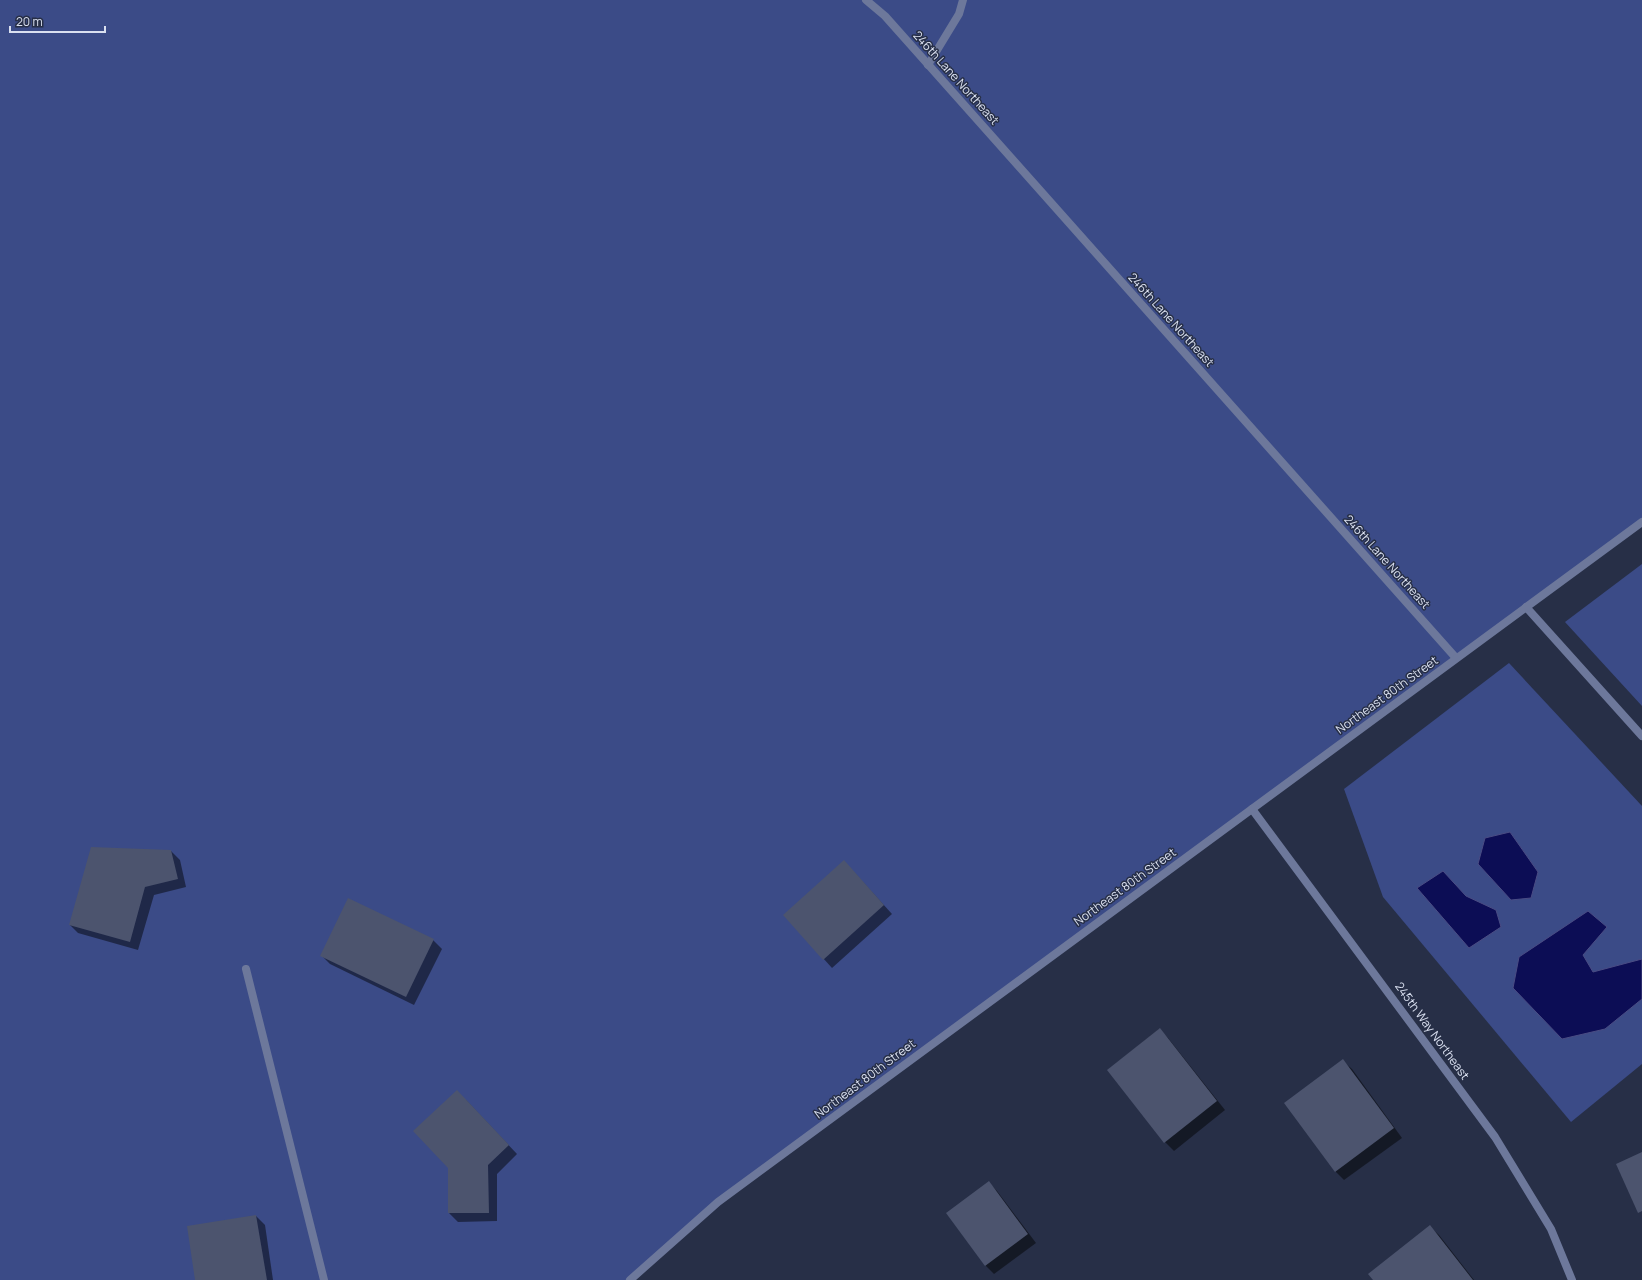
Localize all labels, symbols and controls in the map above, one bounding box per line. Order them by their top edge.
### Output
scale bar [10,8,105,34]
text: 20 m [16,13,43,30]
street label: 246th Lane Northeast [910,27,1003,128]
street label: 246th Lane Northeast [1125,269,1218,370]
street label: 246th Lane Northeast [1341,511,1434,612]
street label: Northeast 80th Street [1332,652,1441,737]
street label: Northeast 80th Street [1070,844,1179,929]
street label: 245th Way Northeast [1391,978,1474,1083]
street label: Northeast 80th Street [811,1035,919,1122]

